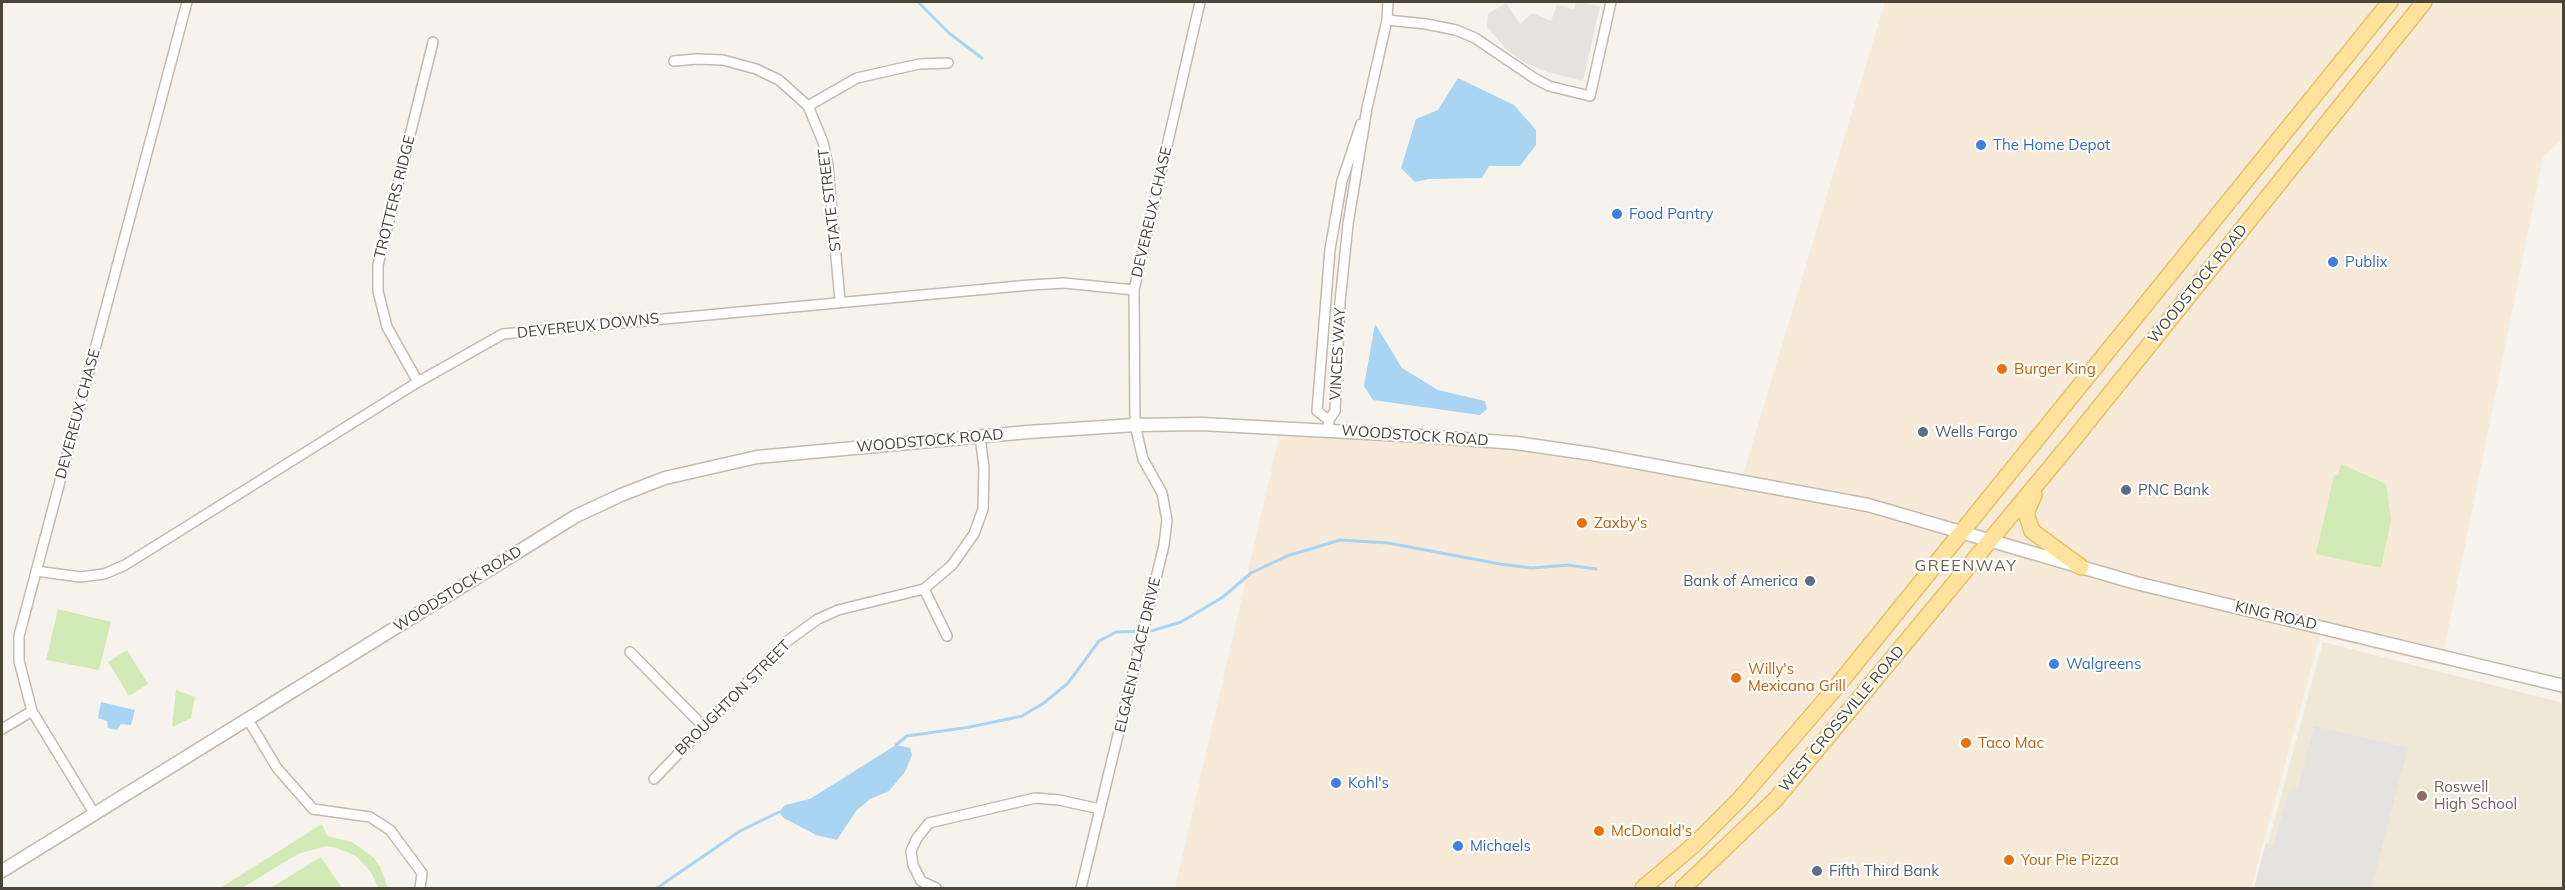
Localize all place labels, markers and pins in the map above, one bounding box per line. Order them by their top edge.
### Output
place label: The Home Depot [1993,136,2110,154]
marker: The Home Depot [1974,138,1988,152]
place label: Food Pantry [1629,205,1713,223]
marker: Food Pantry [1610,207,1624,221]
place label: Publix [2345,253,2387,271]
marker: Publix [2326,255,2340,269]
place label: Burger King [2014,360,2096,378]
marker: Burger King [1995,362,2009,376]
place label: Wells Fargo [1935,423,2018,441]
marker: Wells Fargo [1916,425,1930,439]
place label: PNC Bank [2138,481,2209,499]
marker: PNC Bank [2119,483,2133,497]
place label: Zaxby's [1594,514,1647,532]
marker: Zaxby's [1575,516,1589,530]
place label: Bank of America [1683,572,1798,590]
marker: Bank of America [1803,574,1817,588]
place label: Walgreens [2066,655,2141,673]
marker: Walgreens [2047,657,2061,671]
place label: Willy's Mexicana Grill [1748,660,1846,695]
marker: Willy's Mexicana Grill [1729,671,1743,685]
place label: Taco Mac [1978,734,2044,752]
marker: Taco Mac [1959,736,1973,750]
place label: Kohl's [1348,774,1389,792]
marker: Kohl's [1329,776,1343,790]
place label: Roswell High School [2434,778,2517,813]
marker: Roswell High School [2415,789,2429,803]
place label: McDonald's [1611,822,1692,840]
marker: McDonald's [1592,824,1606,838]
place label: Michaels [1470,837,1531,855]
marker: Michaels [1451,839,1465,853]
place label: Your Pie Pizza [2021,851,2119,869]
marker: Your Pie Pizza [2002,853,2016,867]
place label: Fifth Third Bank [1829,862,1939,880]
marker: Fifth Third Bank [1810,864,1824,878]

